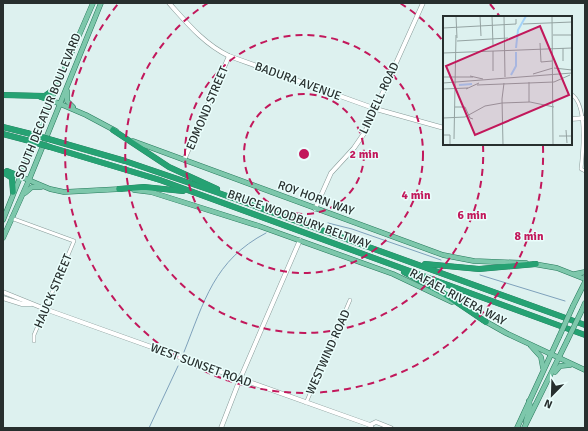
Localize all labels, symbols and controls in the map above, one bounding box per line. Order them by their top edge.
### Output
inset map [443,16,572,145]
street label: SOUTH DECATUR BOULEVARD [12,31,85,181]
street label: BADURA AVENUE [253,59,343,104]
street label: LINDELL ROAD [356,60,403,136]
street label: EDMOND STREET [183,64,232,152]
centre of rings [297,147,311,161]
text: 2 min [350,147,379,162]
street label: ROY HORN WAY [276,178,356,219]
street label: BRUCE WOODBURY BELTWAY [225,187,372,252]
text: 4 min [402,188,431,203]
text: 6 min [458,208,487,223]
text: 8 min [515,229,544,244]
street label: HAUCK STREET [31,252,76,331]
street label: RAFAEL RIVERA WAY [407,266,509,329]
street label: WESTWIND ROAD [303,307,354,397]
street label: WEST SUNSET ROAD [148,340,254,391]
north arrow [532,375,572,415]
text: N [542,396,554,411]

